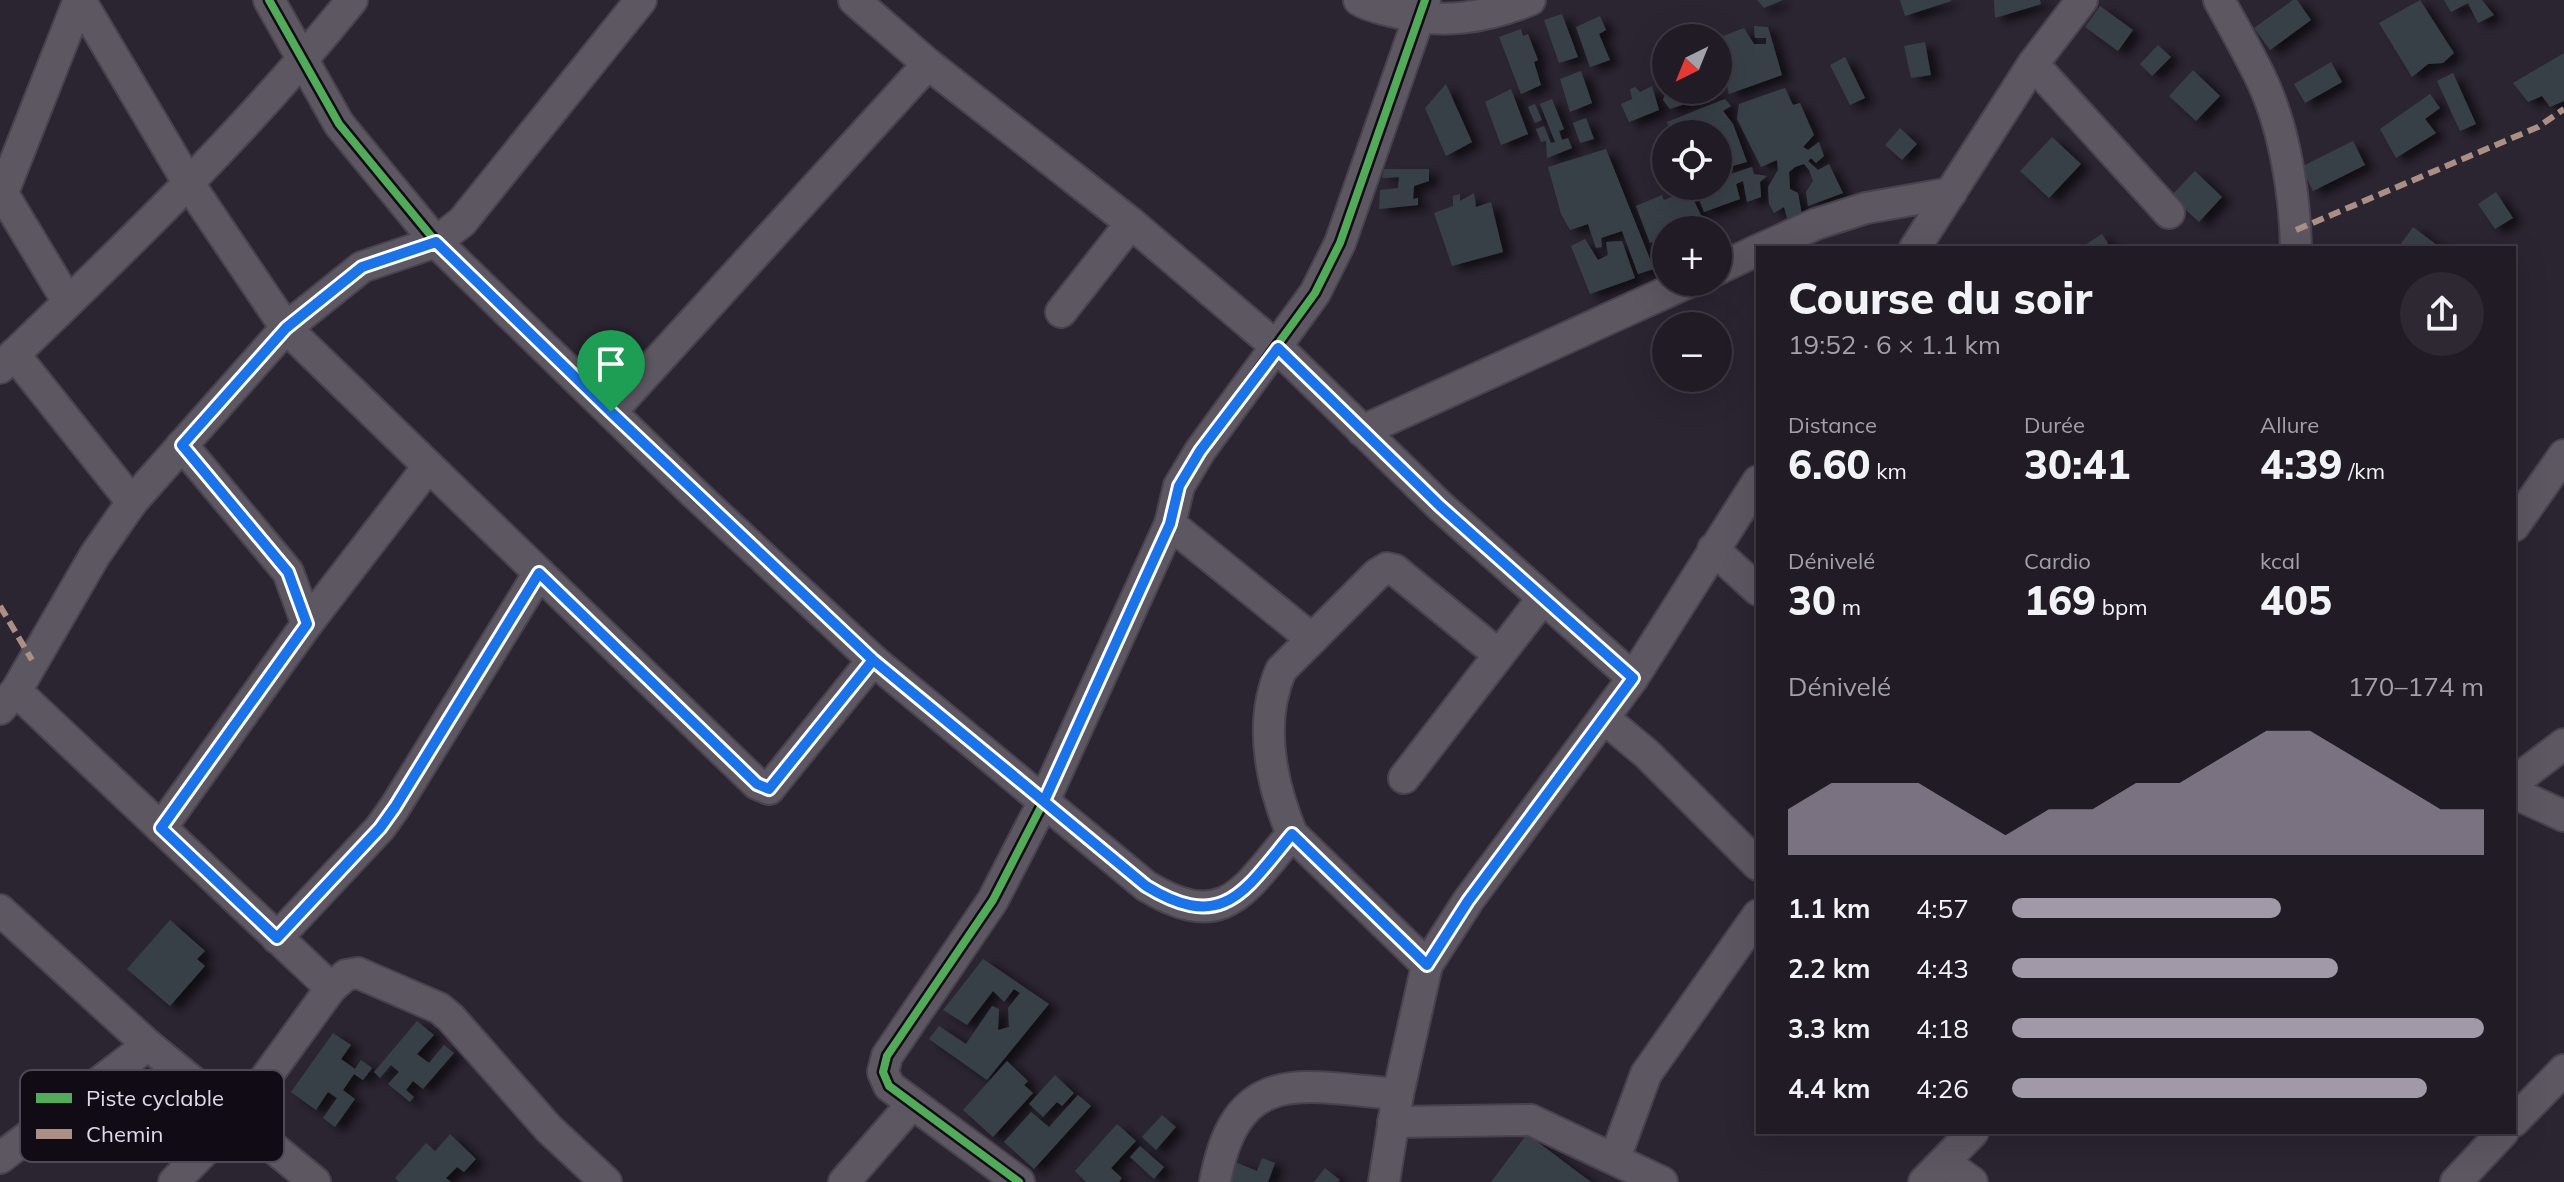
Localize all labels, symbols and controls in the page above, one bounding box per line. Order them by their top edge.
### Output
north arrow [1652,24,1732,104]
map controls [1652,24,1732,392]
button: locate [1652,120,1732,200]
button: + [1652,216,1732,296]
text: Course du soir [1788,270,2092,325]
button: share [2400,272,2484,356]
button: − [1652,312,1732,392]
text: 19:52 · 6 × 1.1 km [1788,328,2001,361]
pin [577,330,645,412]
icon: arrive [589,342,633,386]
text: Distance [1788,411,1877,439]
text: Durée [2024,411,2085,439]
text: Allure [2260,411,2319,439]
text: 6.60 [1788,439,1870,489]
text: 30:41 [2024,439,2130,489]
text: 4:39 [2260,439,2342,489]
text: km [1870,457,1907,485]
text: /km [2342,457,2385,485]
text: Dénivelé [1788,547,1875,575]
text: Cardio [2024,547,2091,575]
text: kcal [2260,547,2300,575]
text: 30 [1788,575,1836,625]
text: 169 [2024,575,2096,625]
text: 405 [2260,575,2332,625]
text: m [1836,593,1861,621]
text: bpm [2096,593,2147,621]
text: Dénivelé [1788,670,1891,703]
text: 170–174 m [2348,670,2484,703]
text: 1.1 km [1788,892,1871,925]
text: 4:57 [1916,892,1969,925]
text: 2.2 km [1788,952,1871,985]
text: 4:43 [1916,952,1969,985]
text: 3.3 km [1788,1012,1871,1045]
text: 4:18 [1916,1012,1969,1045]
legend [20,1070,284,1162]
text: 4.4 km [1788,1072,1871,1105]
text: 4:26 [1916,1072,1969,1105]
text: Piste cyclable [86,1084,224,1112]
text: Chemin [86,1120,163,1148]

